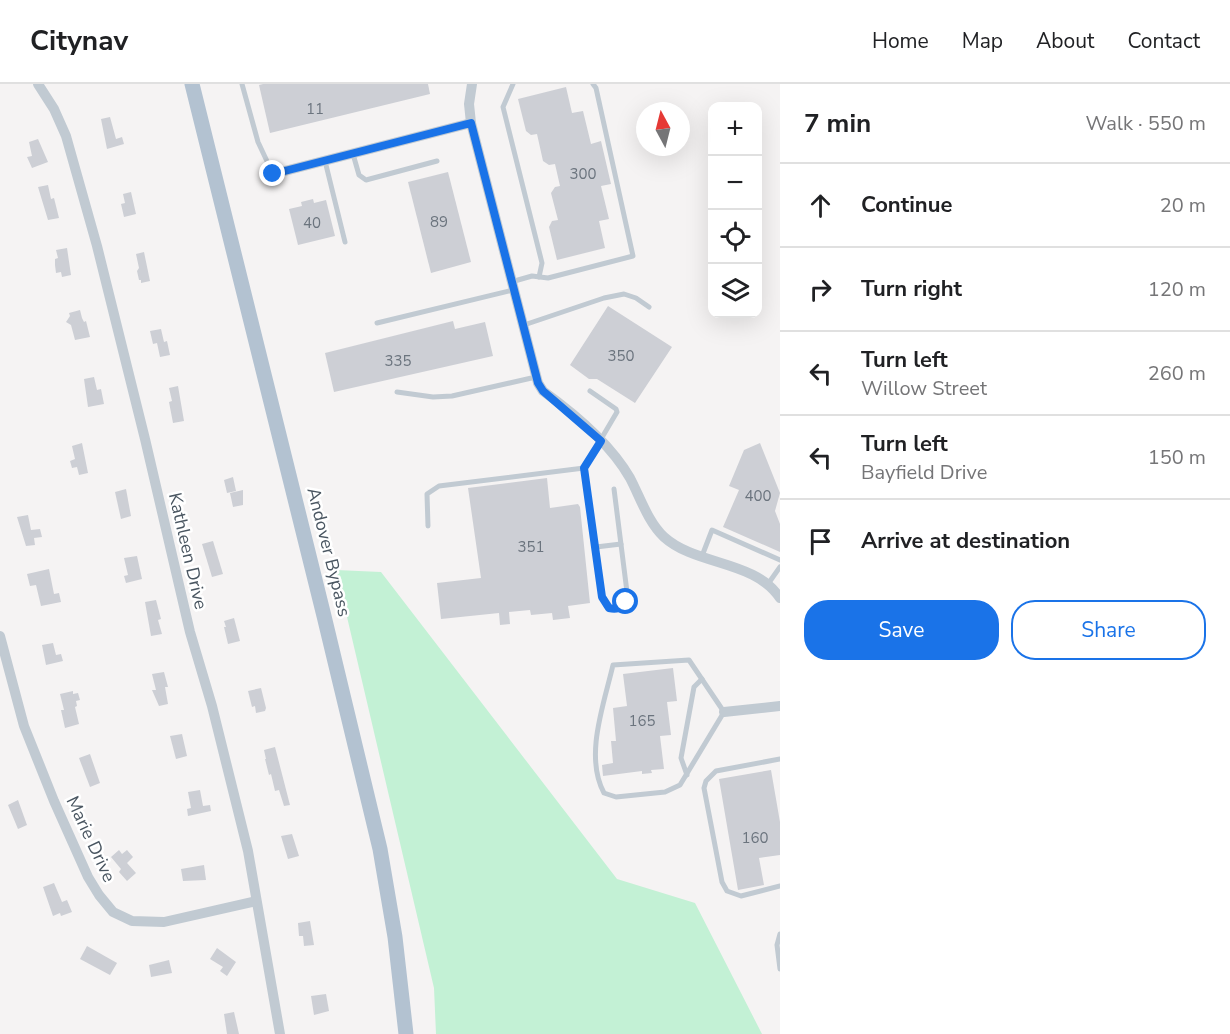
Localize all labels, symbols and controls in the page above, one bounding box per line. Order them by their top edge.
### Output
text: Citynav [30,22,128,60]
text: Home [872,27,929,55]
text: Map [962,27,1003,55]
text: About [1036,27,1094,55]
text: Contact [1127,27,1200,55]
house number: 11 [306,99,324,119]
north arrow [636,102,690,156]
map controls [708,102,762,318]
button: + [708,102,762,156]
text: 7 min [804,106,871,141]
text: Walk · 550 m [1086,110,1206,137]
button: − [708,156,762,210]
route end [259,160,285,186]
house number: 300 [569,164,597,184]
icon: ahead [804,189,837,222]
text: Continue [861,190,952,220]
text: 20 m [1160,192,1206,219]
button: locate [708,210,762,264]
house number: 89 [430,212,448,232]
house number: 40 [303,213,321,233]
button: layers [708,264,762,318]
icon: right [804,273,837,306]
text: Turn right [861,274,962,304]
text: 120 m [1148,276,1206,303]
text: Turn left [861,345,948,375]
house number: 350 [607,346,635,366]
house number: 335 [384,351,412,371]
icon: left [804,357,837,390]
text: 260 m [1148,360,1206,387]
text: Willow Street [861,375,987,402]
text: Turn left [861,429,948,459]
icon: left [804,441,837,474]
text: 150 m [1148,444,1206,471]
text: Bayfield Drive [861,459,987,486]
street label: Andover Bypass [301,485,357,619]
house number: 400 [744,486,772,506]
street label: Kathleen Drive [163,490,213,612]
icon: arrive [804,525,837,558]
text: Arrive at destination [861,526,1070,556]
house number: 351 [517,537,545,557]
route start [612,588,638,614]
button: Save [804,600,999,660]
button: Share [1011,600,1206,660]
house number: 165 [628,711,656,731]
street label: Marie Drive [61,792,121,886]
house number: 160 [741,828,769,848]

